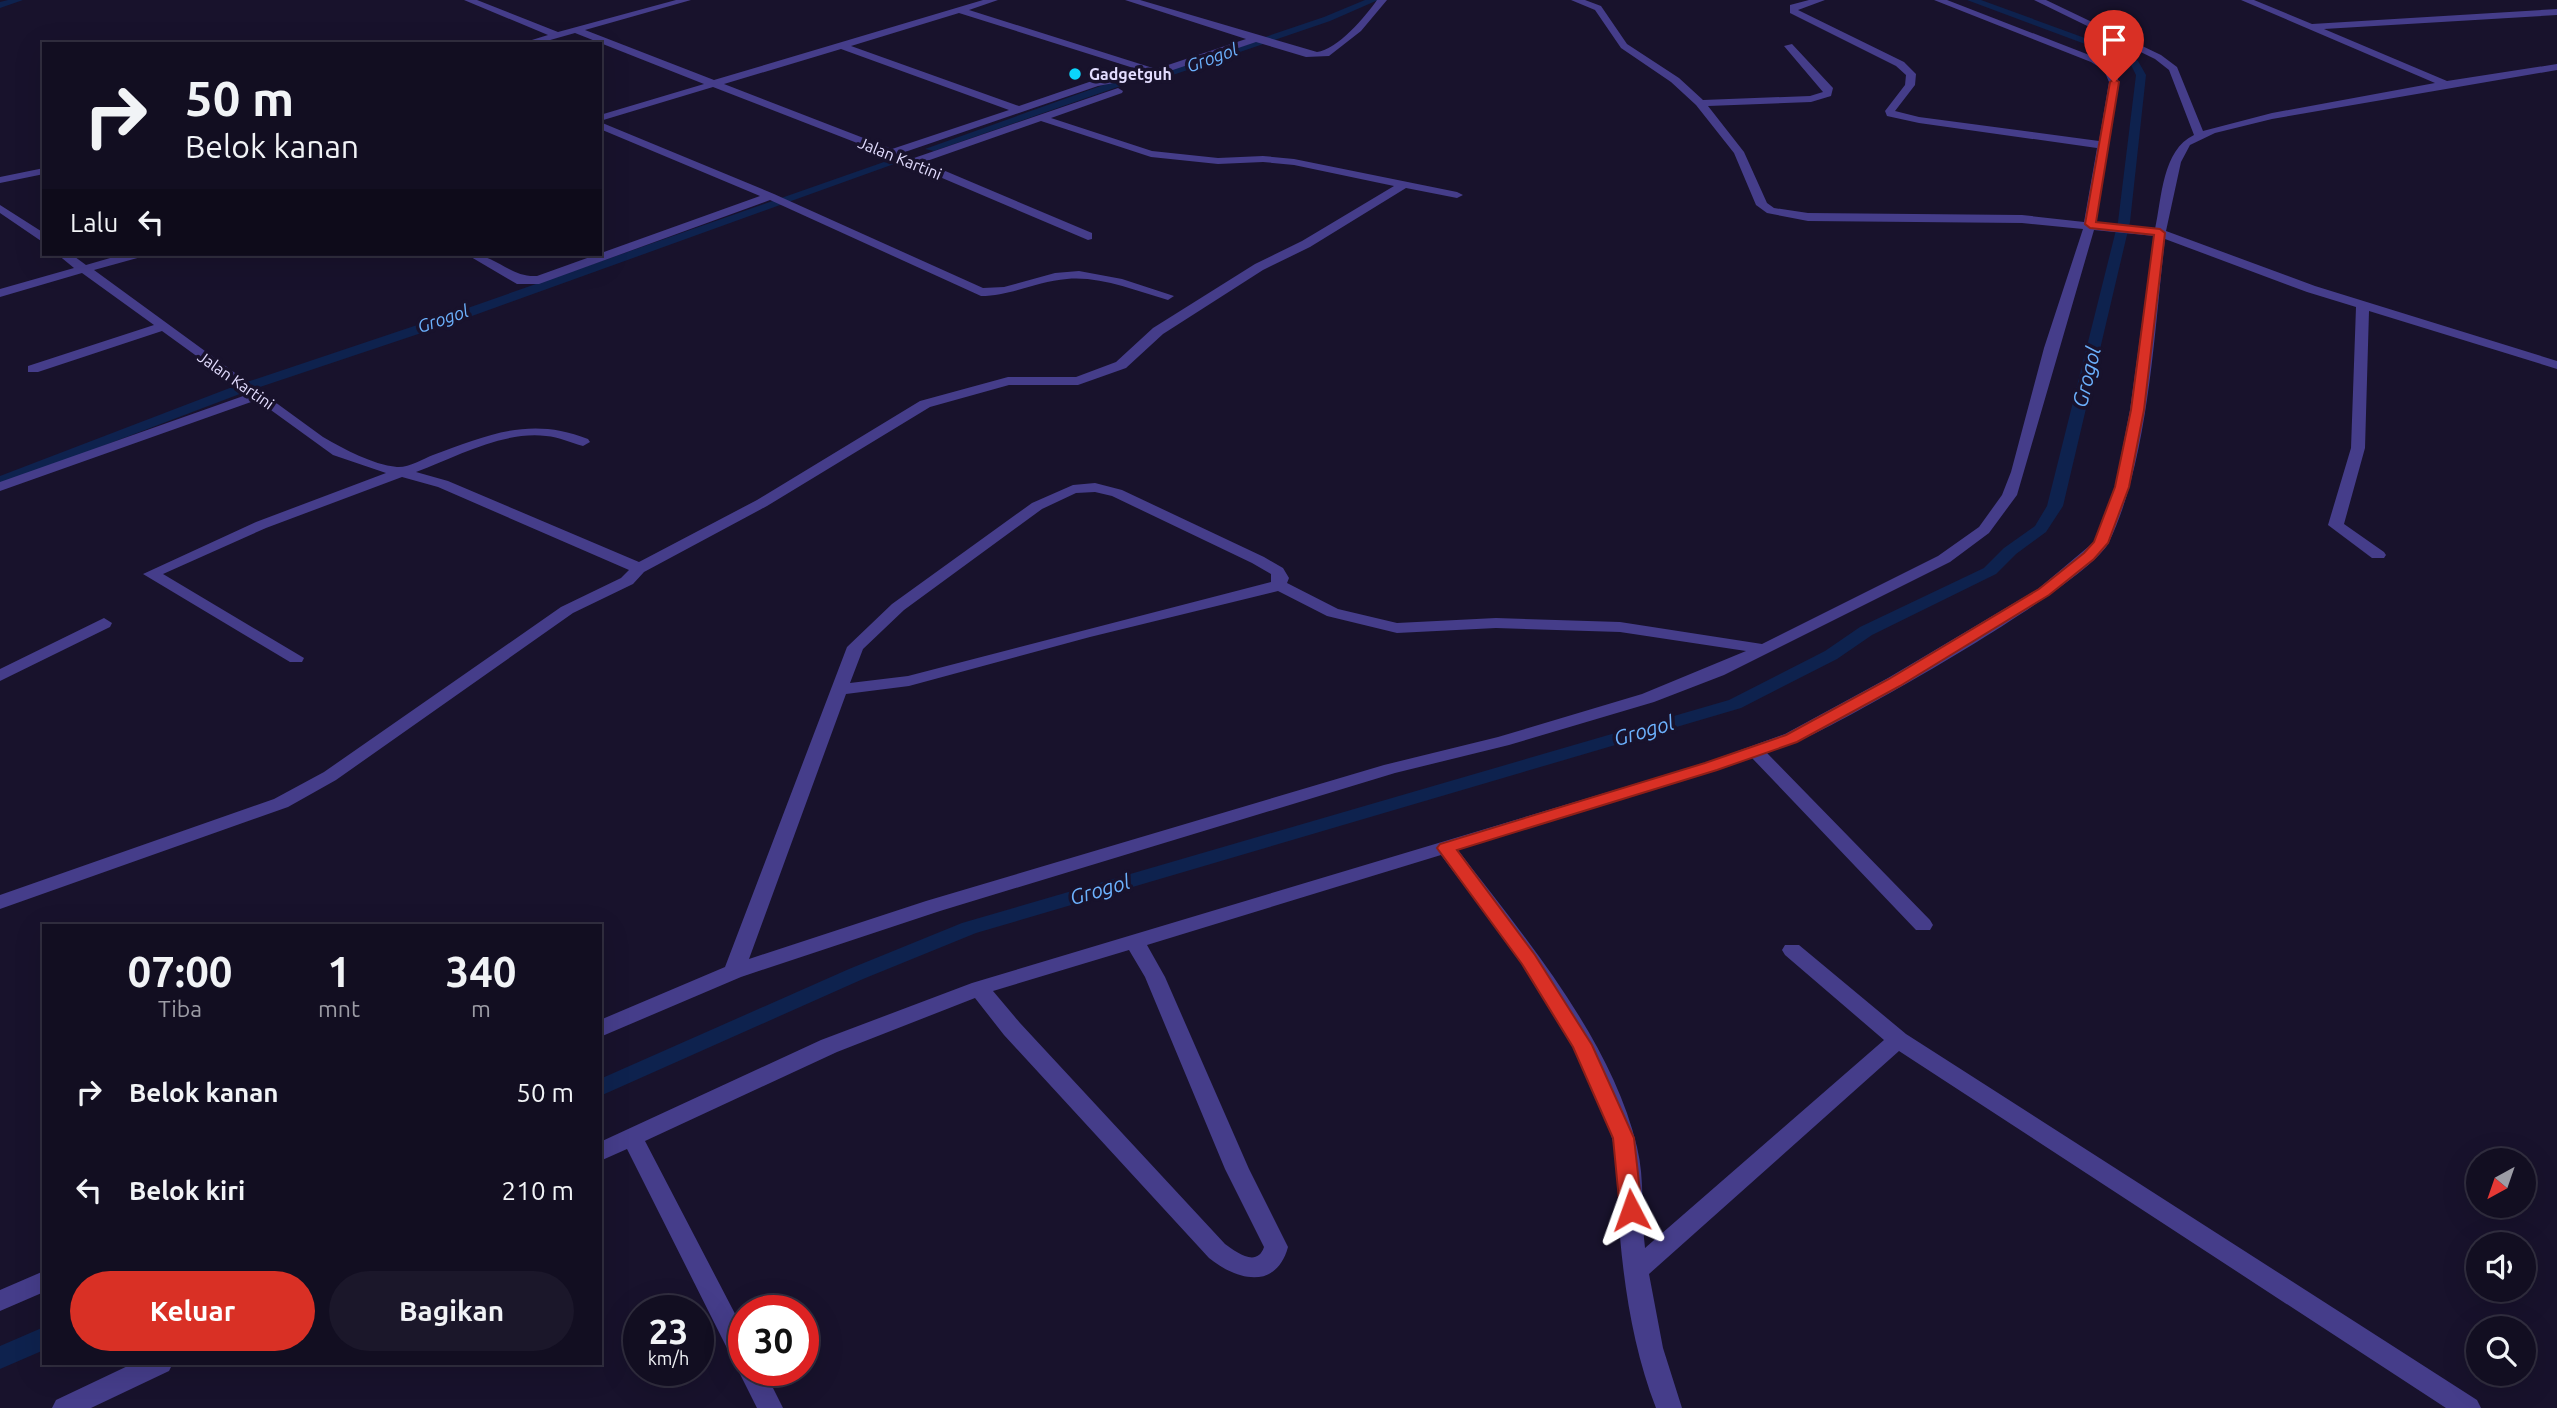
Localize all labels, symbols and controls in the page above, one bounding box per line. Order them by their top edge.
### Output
pin [2084,10,2144,82]
icon: arrive [2095,21,2133,59]
water label: Grogol [1183,39,1240,76]
place label: Gadgetguh [1089,65,1172,83]
marker: Gadgetguh [1067,66,1083,82]
icon: right [70,70,161,161]
text: 50 m [185,70,294,125]
text: Belok kanan [185,128,359,164]
street label: Jalan Kartini [856,133,944,183]
icon: left [132,203,170,241]
text: Lalu [70,208,118,237]
water label: Grogol [414,300,471,336]
water label: Grogol [2067,344,2105,410]
street label: Jalan Kartini [195,347,277,413]
water label: Grogol [1611,710,1677,750]
water label: Grogol [1067,869,1133,909]
text: 07:00 [127,948,233,995]
text: 1 [327,948,351,995]
text: 340 [445,948,517,995]
text: Tiba [158,996,202,1021]
text: mnt [318,996,360,1021]
text: m [471,996,491,1021]
icon: right [70,1073,108,1111]
text: Belok kanan [129,1078,279,1107]
text: 50 m [516,1078,574,1107]
north arrow [2466,1148,2536,1218]
map controls [2466,1148,2536,1386]
icon: left [70,1171,108,1209]
position arrow [1594,1173,1668,1247]
text: Belok kiri [129,1176,245,1205]
text: 210 m [502,1176,574,1205]
button: sound [2466,1232,2536,1302]
button: Keluar [70,1271,315,1351]
button: Bagikan [329,1271,574,1351]
speed limit sign: 30 [728,1295,819,1386]
text: 23 [649,1311,688,1351]
button: search [2466,1316,2536,1386]
text: km/h [648,1348,689,1368]

